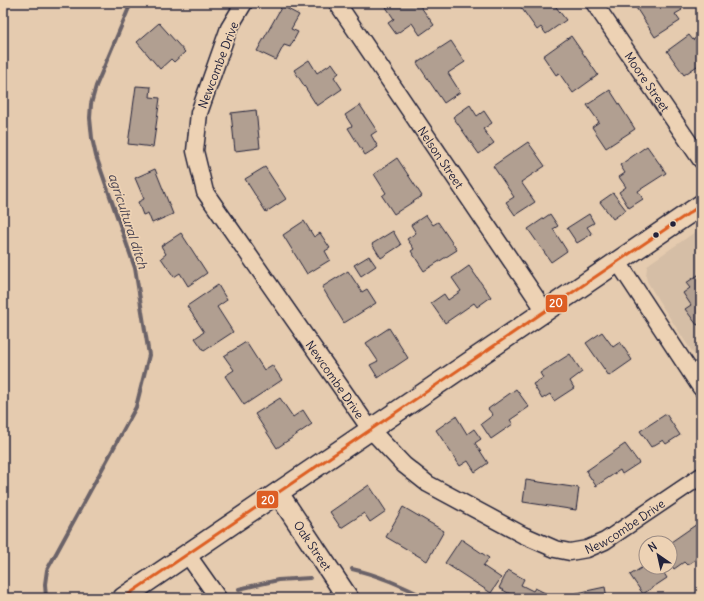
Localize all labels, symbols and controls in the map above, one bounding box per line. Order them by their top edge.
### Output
street label: Newcombe Drive [195,20,241,110]
street label: Moore Street [622,49,673,114]
street label: Nelson Street [415,123,467,191]
water label: agricultural ditch [105,171,152,271]
unlabelled marker [668,219,678,229]
unlabelled marker [651,230,661,240]
line badge: 20 [545,294,568,313]
text: 20 [549,296,563,310]
street label: Newcombe Drive [303,337,368,421]
line badge: 20 [256,490,279,509]
text: 20 [261,493,275,507]
street label: Newcombe Drive [581,494,667,554]
street label: Oak Street [291,517,335,573]
north arrow [638,535,678,575]

